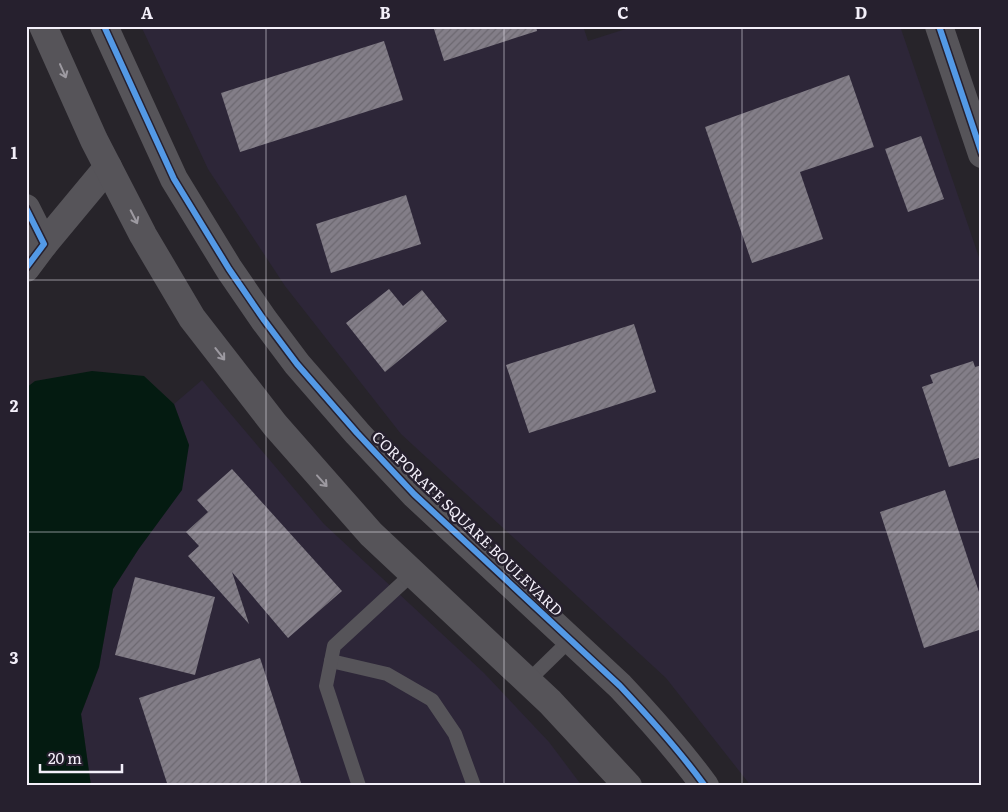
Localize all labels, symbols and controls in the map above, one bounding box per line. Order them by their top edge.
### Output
text: A [141,0,153,24]
text: B [379,0,391,24]
text: C [617,0,629,24]
text: D [855,0,867,24]
one-way arrow [59,63,69,78]
text: 1 [11,140,18,164]
one-way arrow [130,209,139,224]
one-way arrow [215,347,226,360]
text: 2 [10,393,19,417]
street label: CORPORATE SQUARE BOULEVARD [367,425,569,621]
one-way arrow [317,474,328,487]
text: 3 [10,645,19,669]
scale bar [40,742,122,774]
text: 20 m [48,746,82,769]

